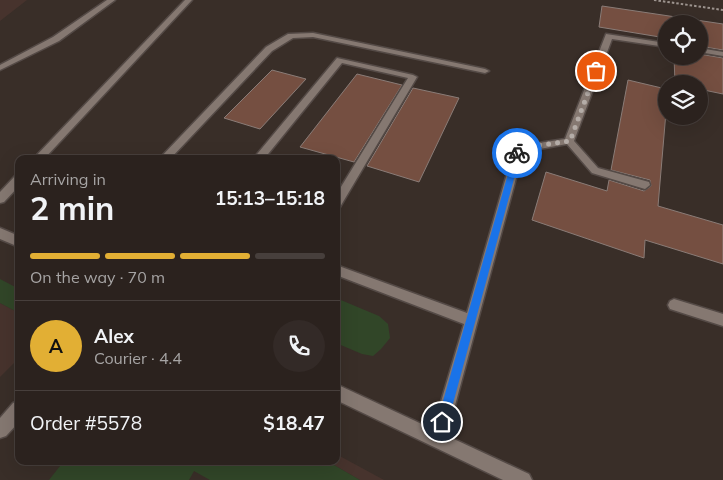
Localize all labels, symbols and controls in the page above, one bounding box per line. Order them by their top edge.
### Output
map controls [658,15,708,125]
button: locate [658,15,708,65]
pin [575,50,617,92]
icon: bag [582,57,610,85]
button: layers [658,75,708,125]
courier [492,128,542,178]
icon: bike [503,139,531,167]
text: Arriving in [30,169,106,189]
text: 15:13–15:18 [215,186,325,210]
text: 2 min [30,188,114,228]
text: On the way · 70 m [30,267,165,287]
button: phone [273,320,325,372]
text: Alex [94,324,134,348]
text: A [49,334,63,358]
text: Courier · 4.4 [94,348,182,368]
pin [421,401,463,443]
icon: home [428,408,456,436]
text: Order #5578 [30,411,142,435]
text: $18.47 [263,411,325,435]

